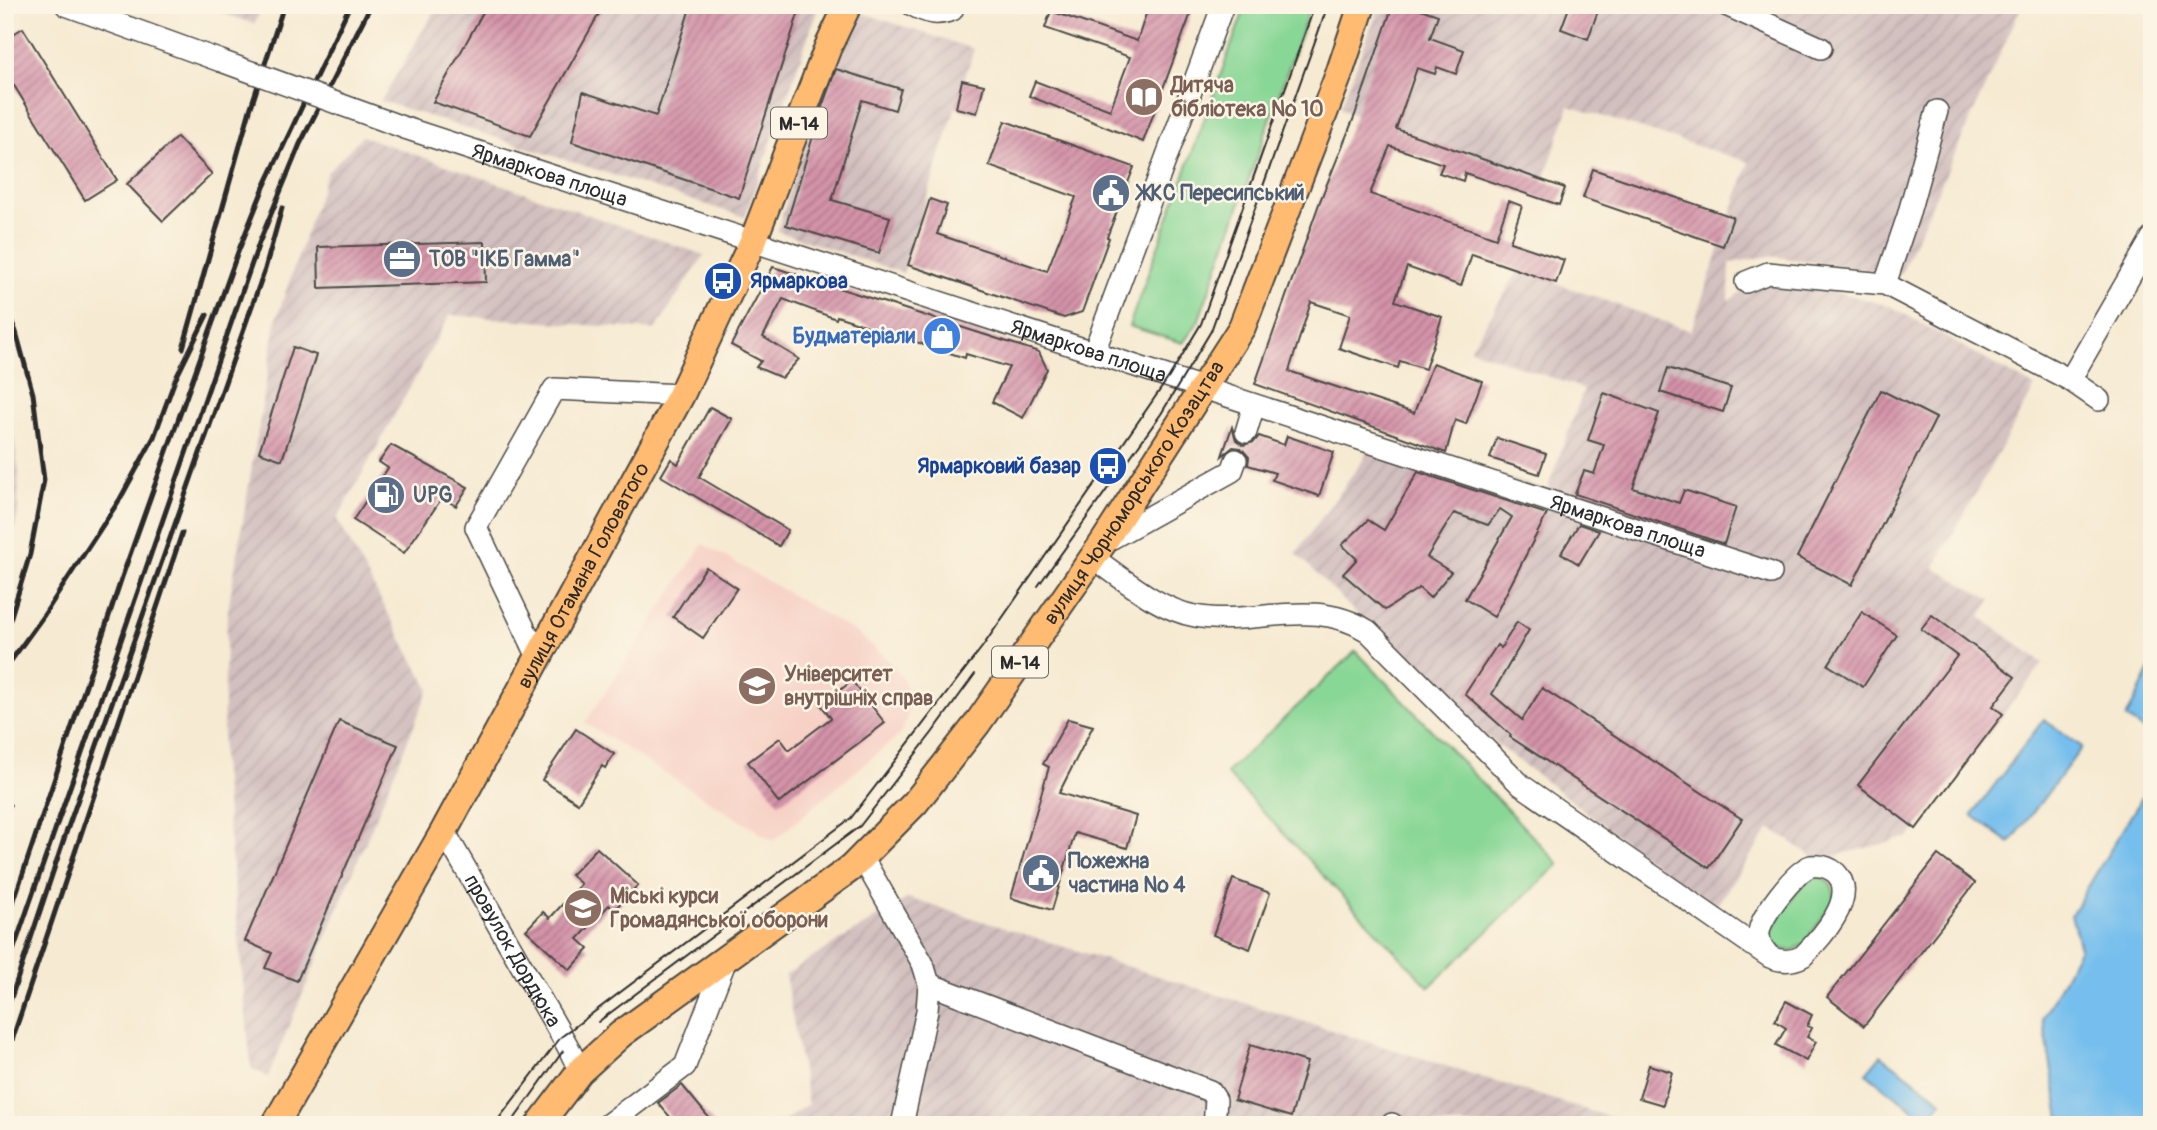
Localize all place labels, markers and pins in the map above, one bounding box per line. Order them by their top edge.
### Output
place label: Дитяча бібліотека № 10 [1169,72,1324,123]
library icon: Дитяча бібліотека № 10 [1123,76,1165,118]
public building icon: ЖКС Пересипський [1090,172,1132,214]
place label: ЖКС Пересипський [1134,180,1305,207]
office icon: ТОВ "ІКБ Гамма" [381,238,423,280]
place label: ТОВ "ІКБ Гамма" [428,246,580,273]
bus stop icon: Ярмаркова [702,260,744,302]
place label: Ярмаркова [750,268,848,295]
shop icon: Будматеріали [921,315,963,357]
place label: Будматеріали [793,323,916,350]
bus stop icon: Ярмарковий базар [1087,445,1129,487]
place label: Ярмарковий базар [917,453,1081,480]
fuel station icon: UPG [365,474,407,516]
place label: UPG [413,482,452,509]
place label: Університет внутрішніх справ [784,661,933,712]
school or university icon: Університет внутрішніх справ [736,665,778,707]
place label: Пожежна частина № 4 [1068,848,1186,899]
public building icon: Пожежна частина № 4 [1020,852,1062,894]
place label: Міські курси Громадянської оборони [610,883,828,934]
school or university icon: Міські курси Громадянської оборони [562,887,604,929]

